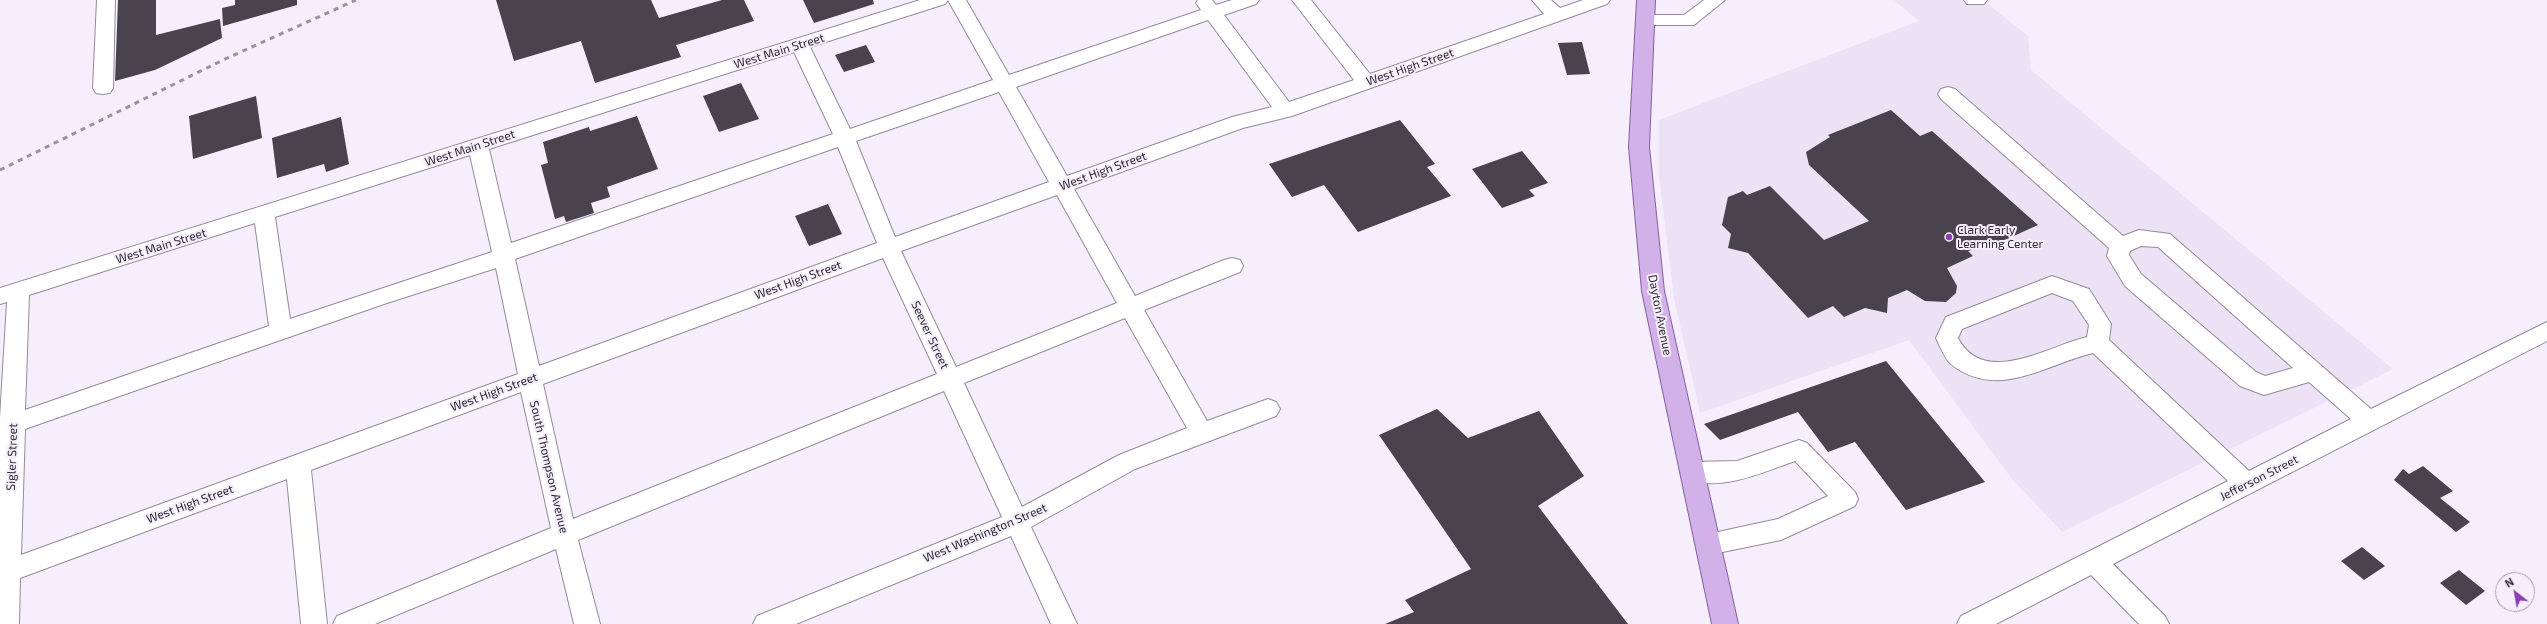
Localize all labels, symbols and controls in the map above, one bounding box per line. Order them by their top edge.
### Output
street label: West Main Street [732,30,826,72]
street label: West High Street [1364,45,1456,89]
street label: West Main Street [423,127,517,169]
street label: West High Street [1057,149,1149,193]
place label: Clark Early Learning Center [1957,223,2043,251]
street label: West Main Street [114,225,208,267]
marker: Clark Early Learning Center [1944,232,1954,242]
street label: West High Street [752,258,844,302]
street label: Dayton Avenue [1645,273,1675,357]
street label: Seever Street [908,299,952,371]
street label: West High Street [448,370,540,414]
street label: South Thompson Avenue [527,399,571,535]
street label: Sigler Street [4,423,20,491]
street label: Jefferson Street [2217,452,2301,504]
street label: West High Street [144,482,236,526]
street label: West Washington Street [921,500,1049,566]
north arrow [2495,572,2535,612]
text: N [2502,575,2516,590]

